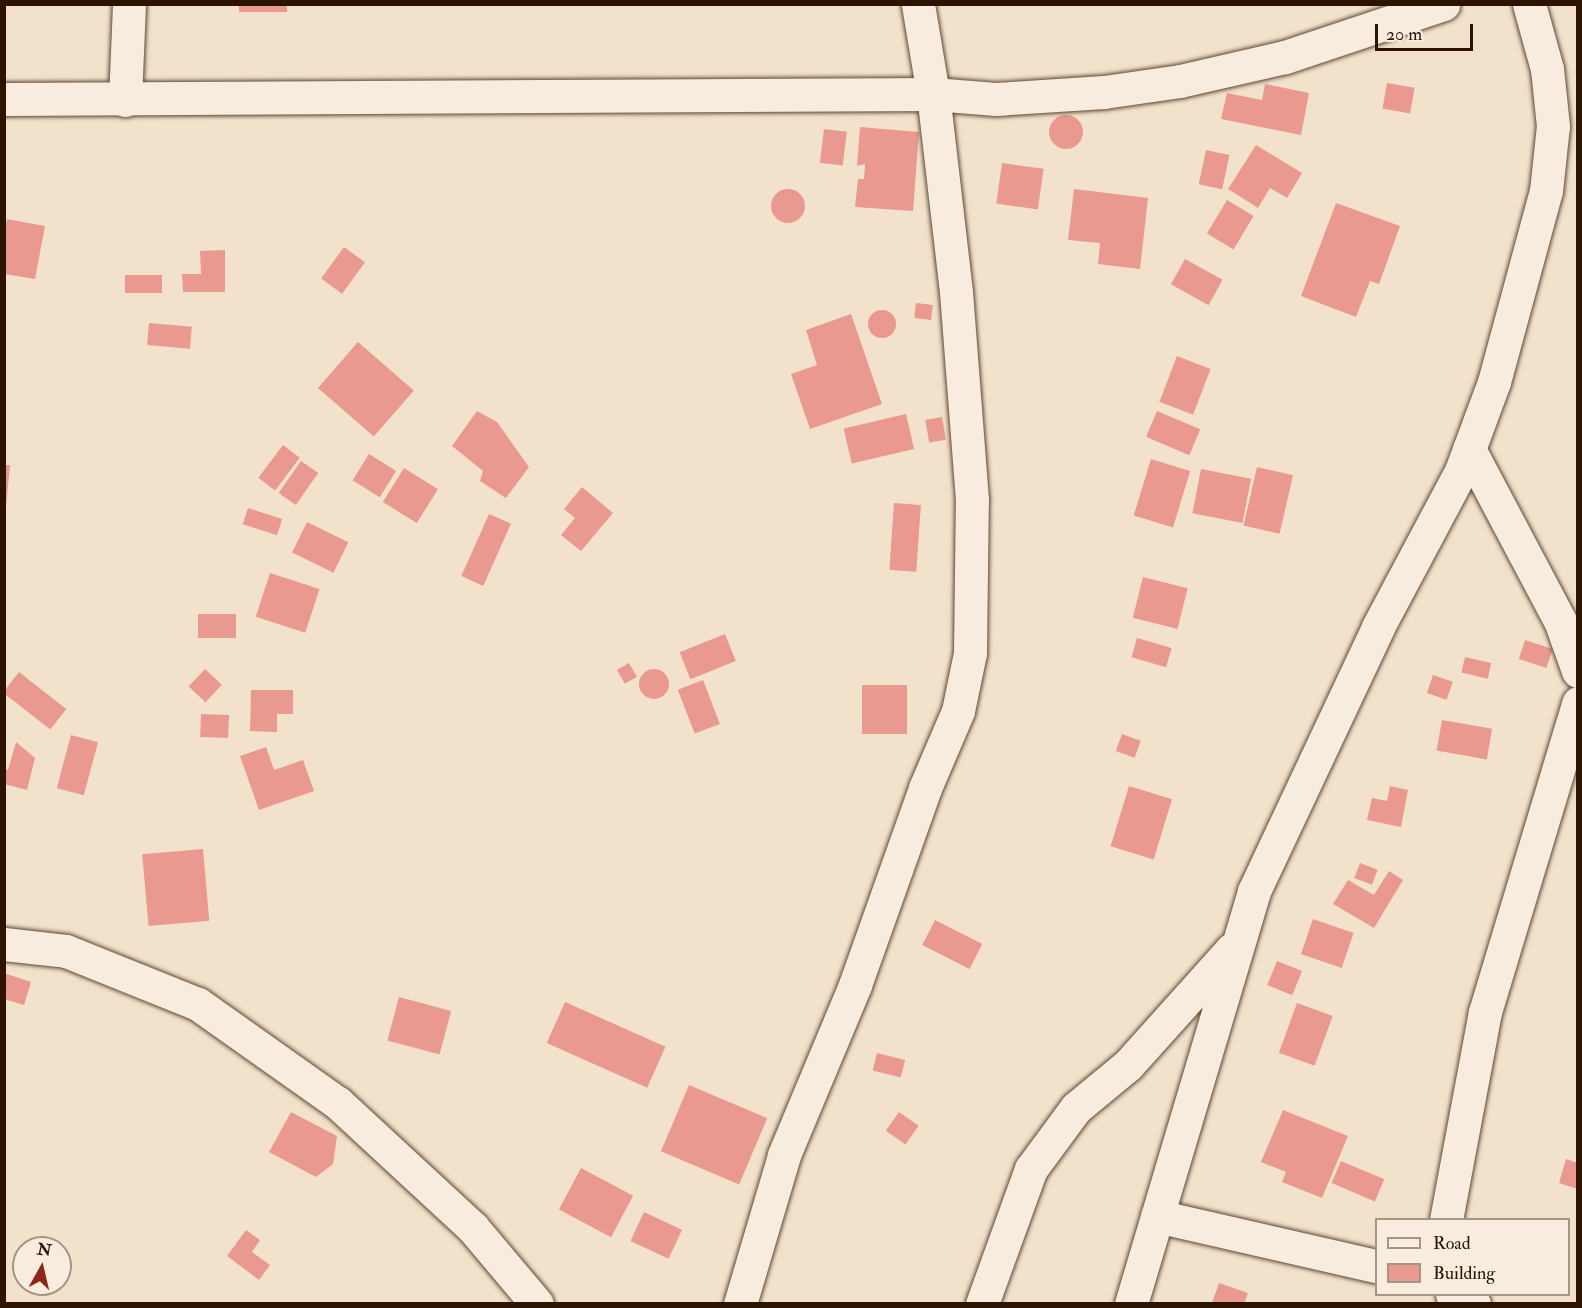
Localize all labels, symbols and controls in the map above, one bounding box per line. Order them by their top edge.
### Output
scale bar [1378,12,1476,50]
text: 20 m [1386,23,1422,46]
legend [1375,1218,1570,1296]
text: Road [1433,1232,1471,1255]
north arrow [12,1236,72,1296]
text: N [36,1239,53,1261]
text: Building [1433,1262,1495,1285]

